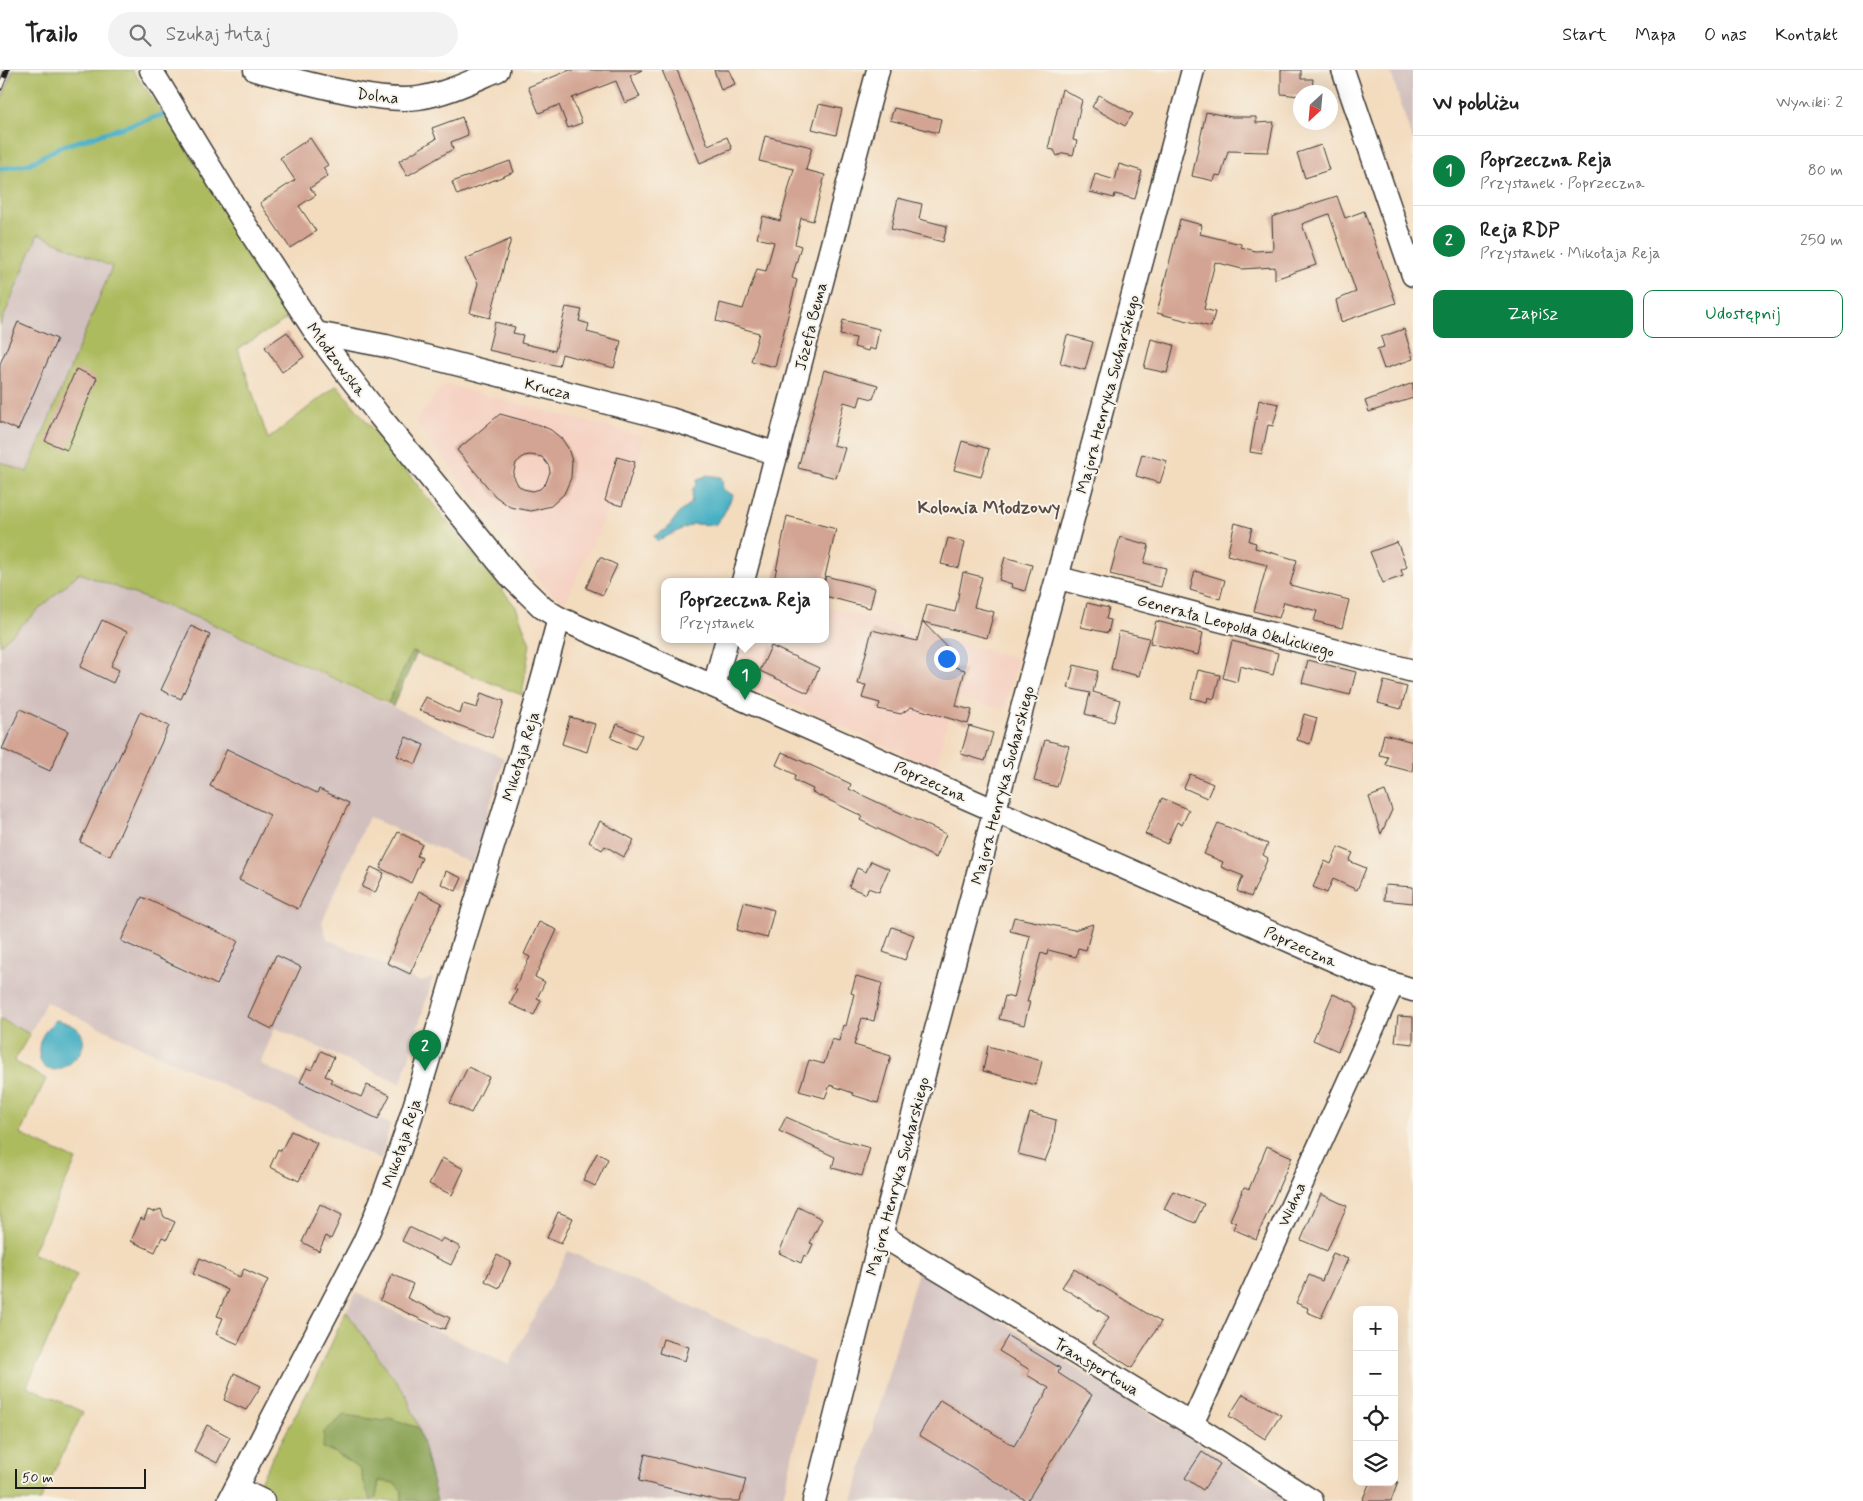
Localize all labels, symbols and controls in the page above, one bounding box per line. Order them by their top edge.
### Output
search box [108,12,458,57]
text: Trailo [25,19,78,50]
icon: search [126,21,154,49]
text: Szukaj tutaj [166,22,271,47]
text: Start [1562,23,1607,47]
text: Mapa [1635,23,1676,47]
text: O nas [1704,23,1747,47]
text: Kontakt [1775,23,1838,47]
street label: Dolna [356,84,400,109]
north arrow [1293,85,1338,130]
text: W pobliżu [1433,89,1519,117]
text: Wyniki: 2 [1776,92,1843,113]
text: Poprzeczna Reja [1480,148,1611,173]
text: 1 [1445,160,1453,181]
text: 80 m [1808,160,1843,181]
text: Przystanek · Poprzeczna [1480,173,1645,194]
text: Reja RDP [1480,218,1559,243]
text: 2 [1445,230,1453,251]
text: 250 m [1800,230,1843,251]
text: Przystanek · Mikołaja Reja [1480,243,1661,264]
street label: Józefa Bema [790,280,833,373]
button: Zapisz [1433,290,1633,338]
button: Udostępnij [1643,290,1843,338]
street label: Majora Henryka Sucharskiego [1072,292,1145,496]
street label: Młodzowska [301,319,371,401]
street label: Krucza [522,374,573,405]
district label: Kolonia Młodzowy [918,496,1060,520]
popup [661,578,829,643]
text: Poprzeczna Reja [679,588,811,613]
street label: Generała Leopolda Okulickiego [1134,590,1337,664]
text: Przystanek [679,613,754,634]
your location [934,646,960,672]
pin: 1 [729,659,761,700]
street label: Majora Henryka Sucharskiego [967,683,1040,887]
street label: Mikołaja Reja [498,709,545,804]
street label: Poprzeczna [891,757,970,808]
street label: Poprzeczna [1261,922,1340,973]
pin: 2 [409,1030,441,1071]
street label: Majora Henryka Sucharskiego [862,1074,935,1278]
street label: Mikołaja Reja [378,1096,427,1191]
street label: Widna [1273,1179,1311,1230]
map controls [1353,1306,1398,1486]
button: + [1353,1306,1398,1351]
street label: Transportowa [1050,1334,1143,1401]
button: − [1353,1351,1398,1396]
button: locate [1353,1396,1398,1441]
button: layers [1353,1441,1398,1486]
scale bar [15,1466,146,1489]
text: 50 m [22,1469,53,1487]

